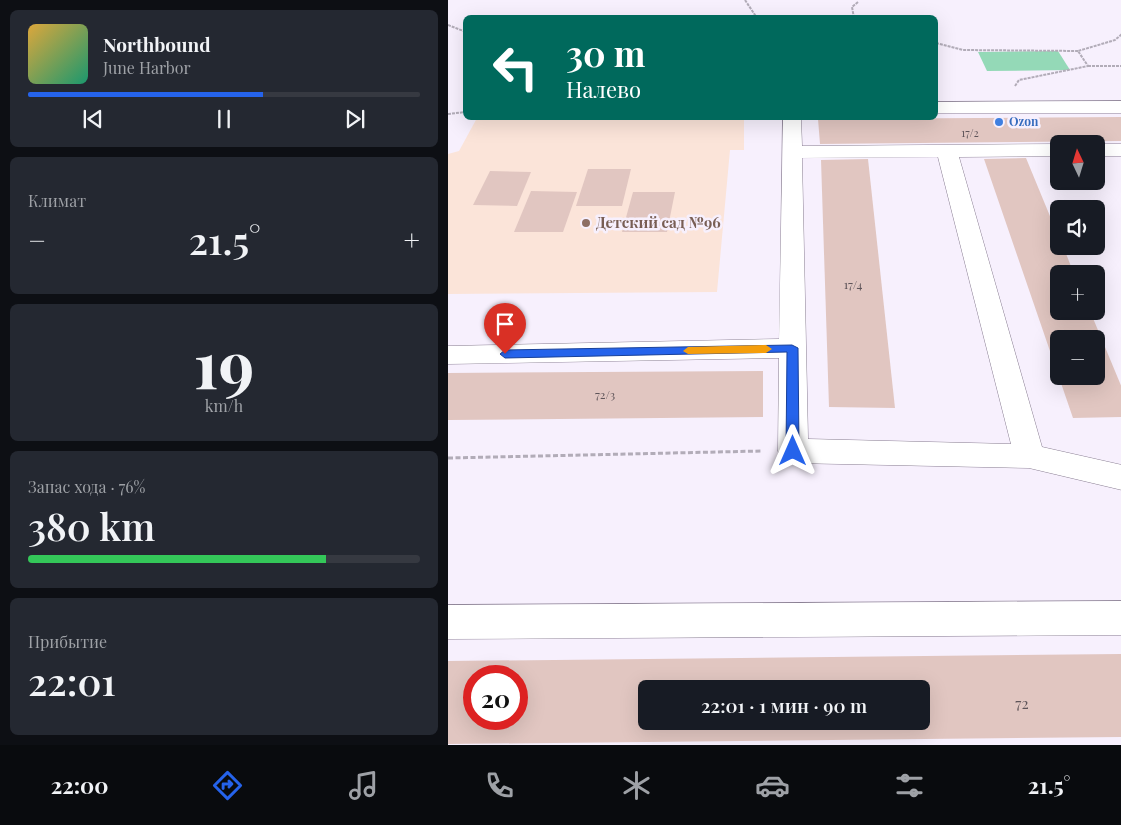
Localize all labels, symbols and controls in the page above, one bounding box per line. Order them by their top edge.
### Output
text: 30 m [566,29,646,76]
text: Northbound [103,31,211,57]
icon: left [483,35,548,100]
text: June Harbor [103,57,191,78]
text: Налево [566,74,641,104]
icon: previous [79,105,107,133]
icon: pause [210,105,238,133]
icon: next [341,105,369,133]
place label: Ozon [1009,113,1039,129]
marker: Ozon [993,116,1005,128]
house number: 17/2 [961,125,979,140]
north arrow [1050,135,1106,190]
map controls [1050,135,1105,385]
text: Климат [28,190,86,211]
button: sound [1050,200,1105,255]
place label: Детский сад №96 [596,212,721,232]
text: 21.5° [189,214,261,265]
marker: Детский сад №96 [580,217,592,229]
text: − [28,221,46,258]
text: + [404,221,420,258]
button: + [1050,265,1105,320]
house number: 17/4 [844,276,862,292]
pin [484,303,526,354]
icon: arrive [491,310,519,338]
text: 19 [194,319,254,405]
button: − [1050,330,1105,385]
house number: 72/3 [595,386,615,402]
text: km/h [205,395,243,416]
position arrow [766,424,818,476]
text: Запас хода · 76% [28,476,145,497]
text: 380 km [28,500,155,551]
text: Прибытие [28,631,107,652]
text: 22:01 [28,655,116,706]
speed limit sign: 20 [463,665,528,730]
text: 22:01 · 1 мин · 90 m [701,692,867,718]
house number: 72 [1015,693,1029,713]
icon: directions [210,768,245,803]
icon: music [346,768,381,803]
icon: phone [482,768,517,803]
icon: climate [619,768,654,803]
icon: car [755,768,790,803]
icon: filters [892,768,927,803]
text: 22:00 [51,770,108,800]
text: 21.5° [1028,770,1070,800]

